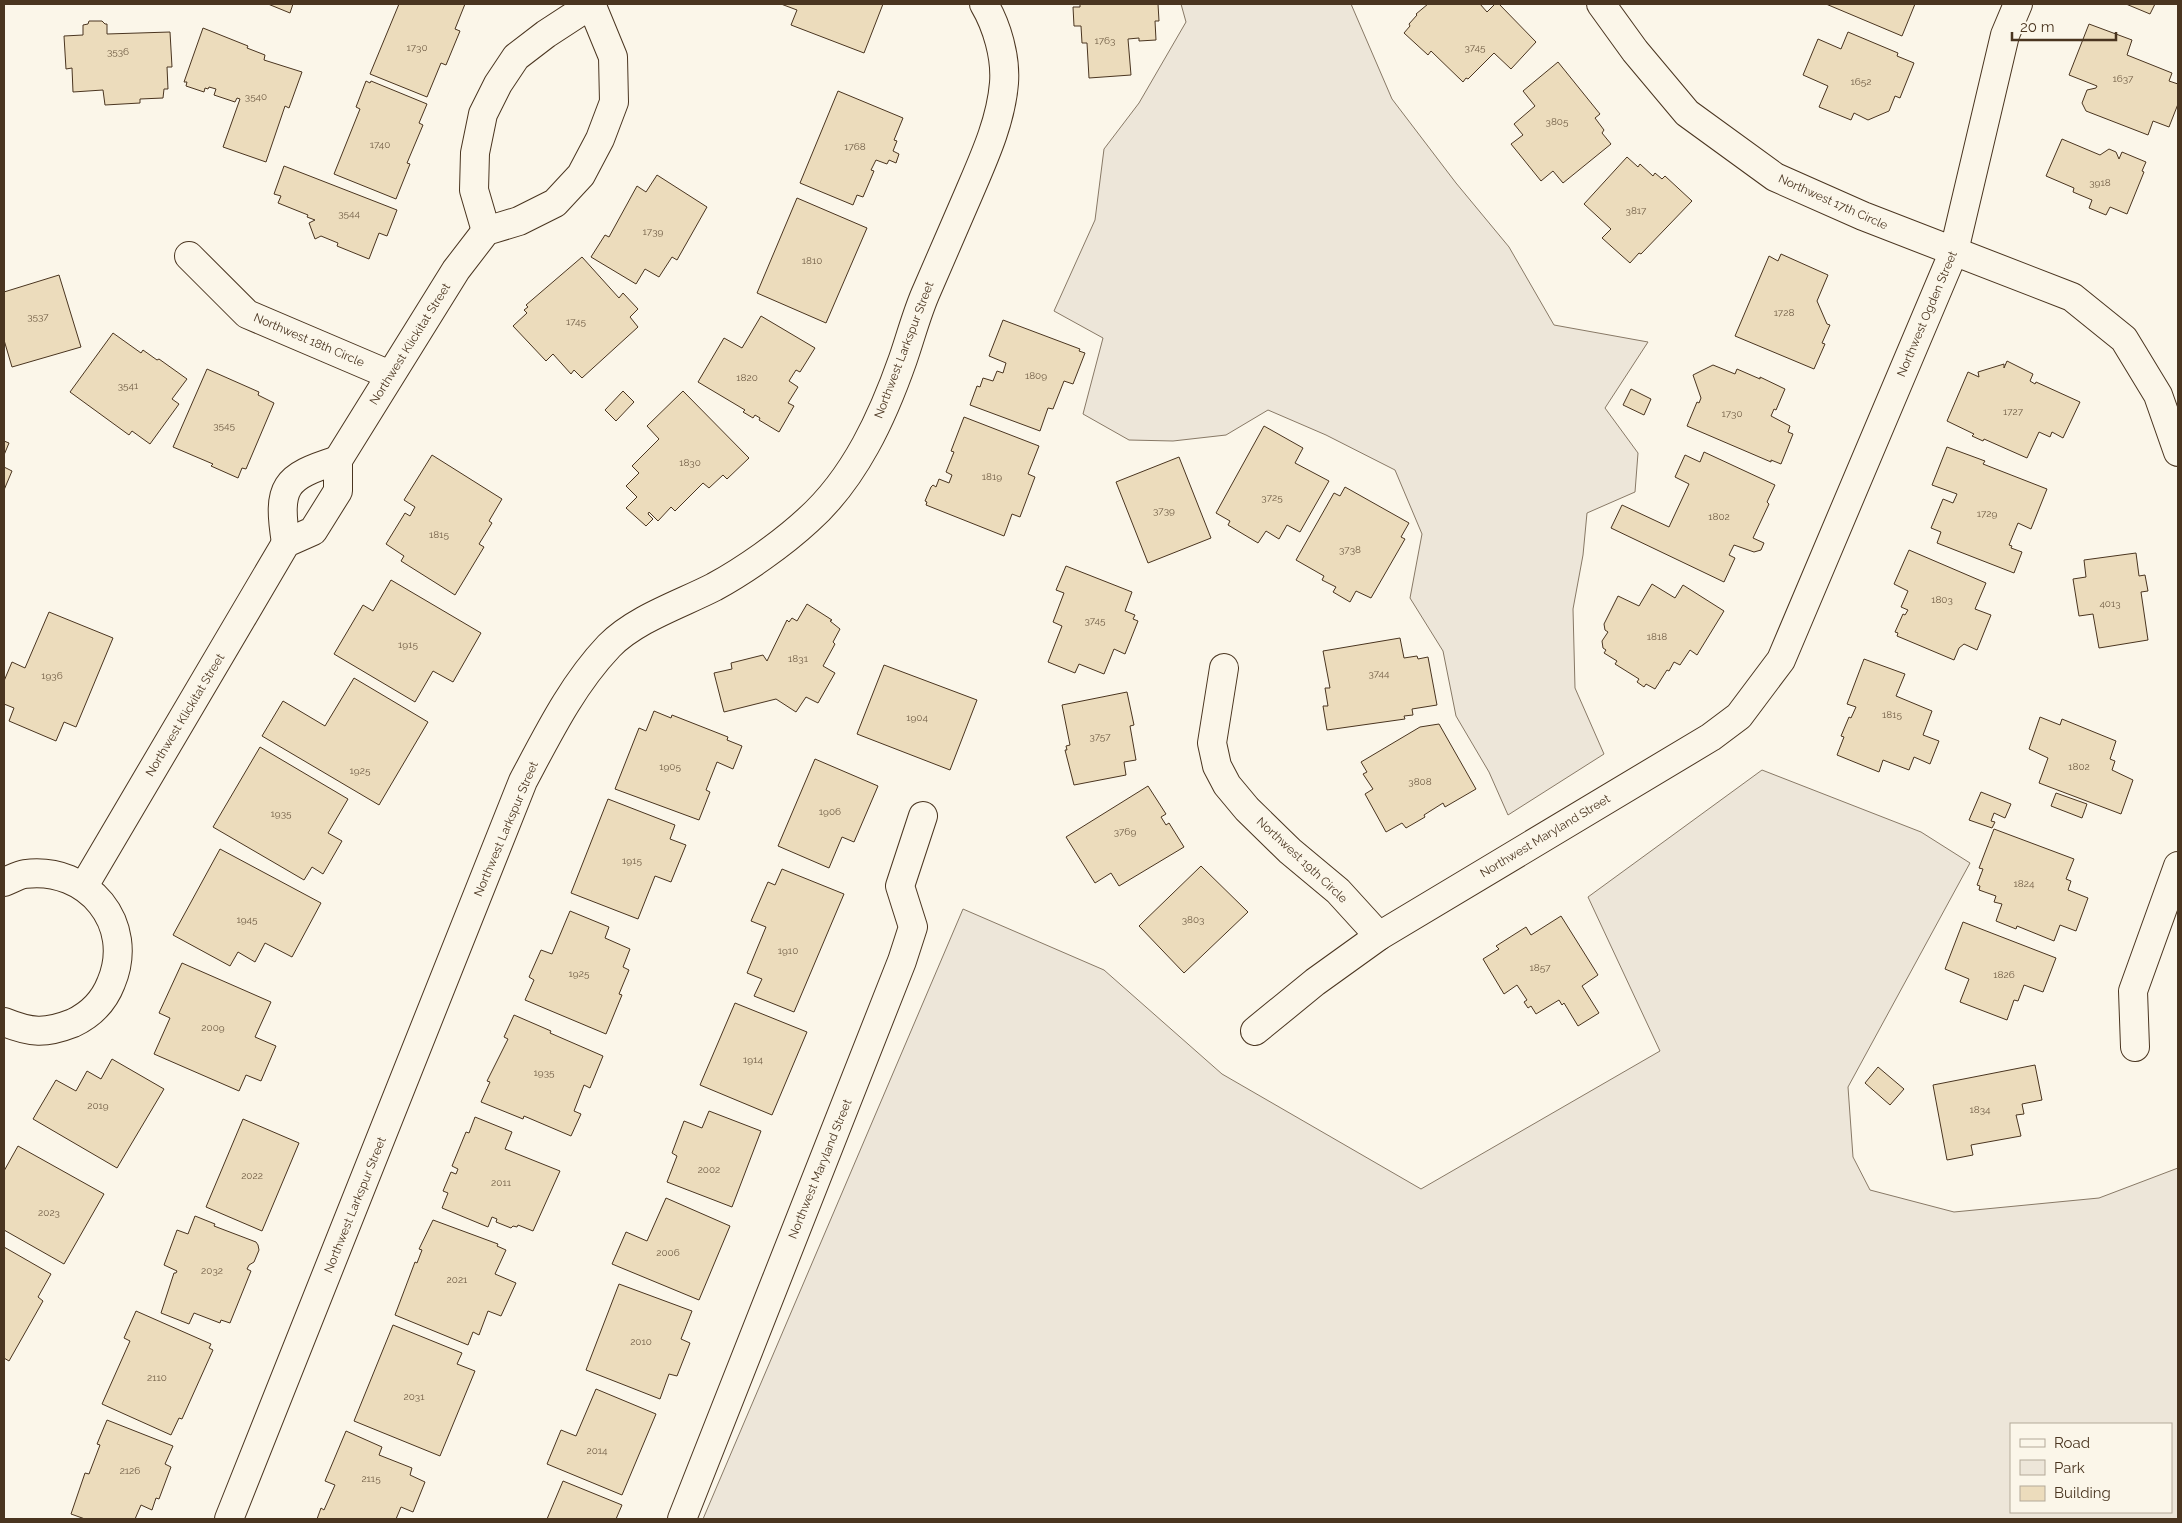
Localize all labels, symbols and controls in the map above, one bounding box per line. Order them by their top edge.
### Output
scale bar [2012,10,2116,42]
text: 20 m [2020,18,2055,36]
house number: 1763 [1095,35,1115,46]
house number: 1730 [406,42,428,53]
house number: 3745 [1464,42,1486,53]
house number: 3536 [107,46,129,57]
house number: 1637 [2113,73,2134,84]
house number: 1652 [1851,76,1871,87]
house number: 3540 [245,91,267,102]
house number: 3805 [1546,116,1569,127]
house number: 1740 [370,139,390,150]
house number: 1768 [844,141,866,152]
street label: Northwest 17th Circle [1776,172,1890,232]
house number: 3918 [2089,177,2111,188]
house number: 3817 [1626,205,1647,216]
house number: 3544 [338,208,360,219]
house number: 1739 [643,226,664,237]
street label: Northwest Ogden Street [1894,249,1960,379]
house number: 1810 [802,255,822,266]
street label: Northwest Larkspur Street [871,280,937,420]
street label: Northwest Klickitat Street [367,281,453,407]
house number: 1728 [1774,307,1794,318]
street label: Northwest 18th Circle [252,310,366,370]
house number: 3537 [27,311,49,322]
house number: 1745 [566,316,587,327]
house number: 1809 [1025,370,1047,381]
house number: 1820 [736,372,758,383]
house number: 3541 [118,380,139,391]
house number: 1727 [2003,406,2024,417]
house number: 1730 [1721,408,1743,419]
house number: 3545 [213,420,235,431]
house number: 1830 [679,457,701,468]
house number: 1819 [982,471,1002,482]
house number: 3725 [1261,492,1283,503]
house number: 3739 [1153,505,1175,516]
house number: 1729 [1977,508,1997,519]
house number: 1802 [1708,511,1730,522]
house number: 1815 [429,529,450,540]
house number: 3738 [1339,544,1361,555]
house number: 1803 [1931,594,1953,605]
house number: 4013 [2099,598,2121,609]
house number: 3745 [1084,615,1106,626]
house number: 1818 [1647,631,1667,642]
house number: 1915 [398,639,418,650]
street label: Northwest Klickitat Street [143,651,227,779]
house number: 1831 [788,653,809,664]
house number: 3744 [1368,668,1390,679]
house number: 1936 [41,670,63,681]
house number: 1815 [1882,709,1903,720]
house number: 1904 [906,712,928,723]
house number: 3757 [1089,731,1111,742]
street label: Northwest Larkspur Street [471,759,541,899]
house number: 1905 [659,761,681,772]
house number: 1802 [2068,761,2090,772]
house number: 1925 [350,765,371,776]
house number: 3808 [1408,776,1432,787]
street label: Northwest Maryland Street [1477,792,1613,880]
house number: 1906 [819,806,841,817]
house number: 1935 [271,808,292,819]
street label: Northwest 19th Circle [1254,814,1350,906]
house number: 3769 [1114,826,1136,837]
house number: 1915 [622,855,642,866]
house number: 1824 [2014,878,2035,889]
house number: 1945 [236,914,258,925]
house number: 3803 [1182,914,1204,925]
house number: 1910 [778,945,798,956]
house number: 1857 [1530,962,1551,973]
house number: 1925 [569,968,590,979]
house number: 1826 [1993,969,2015,980]
house number: 2009 [201,1022,225,1033]
house number: 1914 [743,1054,763,1065]
house number: 1935 [534,1067,555,1078]
street label: Northwest Maryland Street [786,1097,854,1241]
house number: 2019 [87,1100,109,1111]
house number: 1834 [1969,1104,1991,1115]
street label: Northwest Larkspur Street [321,1135,389,1275]
house number: 2002 [698,1164,720,1175]
house number: 2022 [241,1170,263,1181]
house number: 2011 [491,1177,512,1188]
house number: 2023 [38,1207,60,1218]
house number: 2006 [656,1247,680,1258]
house number: 2032 [201,1265,223,1276]
house number: 2021 [447,1274,468,1285]
house number: 2010 [630,1336,652,1347]
house number: 2110 [147,1372,167,1383]
house number: 2031 [404,1391,425,1402]
legend [2010,1423,2172,1513]
text: Road [2054,1434,2090,1452]
house number: 2014 [586,1445,608,1456]
text: Park [2054,1459,2085,1477]
house number: 2126 [120,1465,140,1476]
house number: 2115 [361,1473,381,1484]
text: Building [2054,1484,2111,1502]

